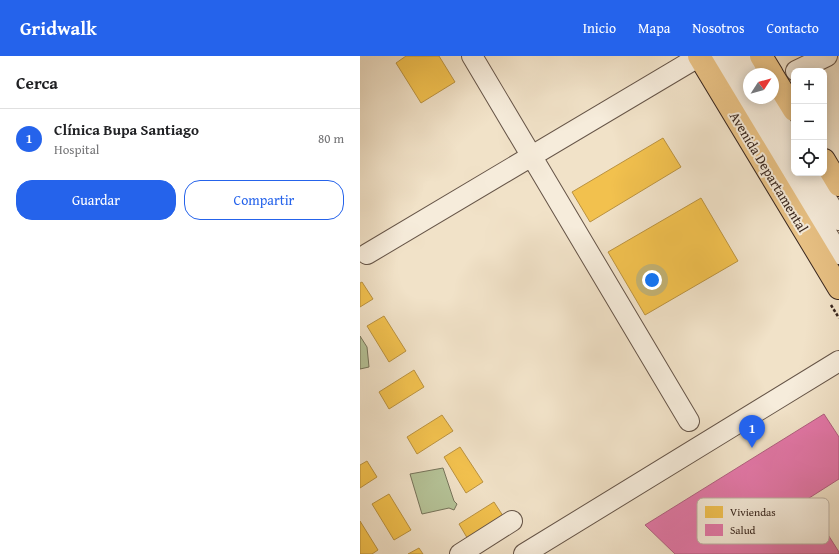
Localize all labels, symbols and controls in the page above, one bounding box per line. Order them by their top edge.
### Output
text: Gridwalk [20,14,97,42]
text: Inicio [583,18,616,38]
text: Mapa [638,18,670,38]
text: Nosotros [692,18,745,38]
text: Contacto [767,18,819,38]
north arrow [743,68,779,104]
map controls [791,68,827,176]
button: + [791,68,827,104]
text: Cerca [16,70,58,95]
button: − [791,104,827,140]
street label: Avenida Departamental [725,108,813,236]
text: Clínica Bupa Santiago [54,119,199,140]
text: 1 [26,129,32,148]
text: 80 m [318,129,344,148]
text: Hospital [54,140,99,159]
button: locate [791,140,827,176]
button: Guardar [16,180,176,220]
button: Compartir [184,180,344,220]
your location [642,270,662,290]
pin: 1 [739,415,765,448]
legend [697,498,829,544]
text: Viviendas [730,504,776,520]
text: Salud [730,522,756,538]

